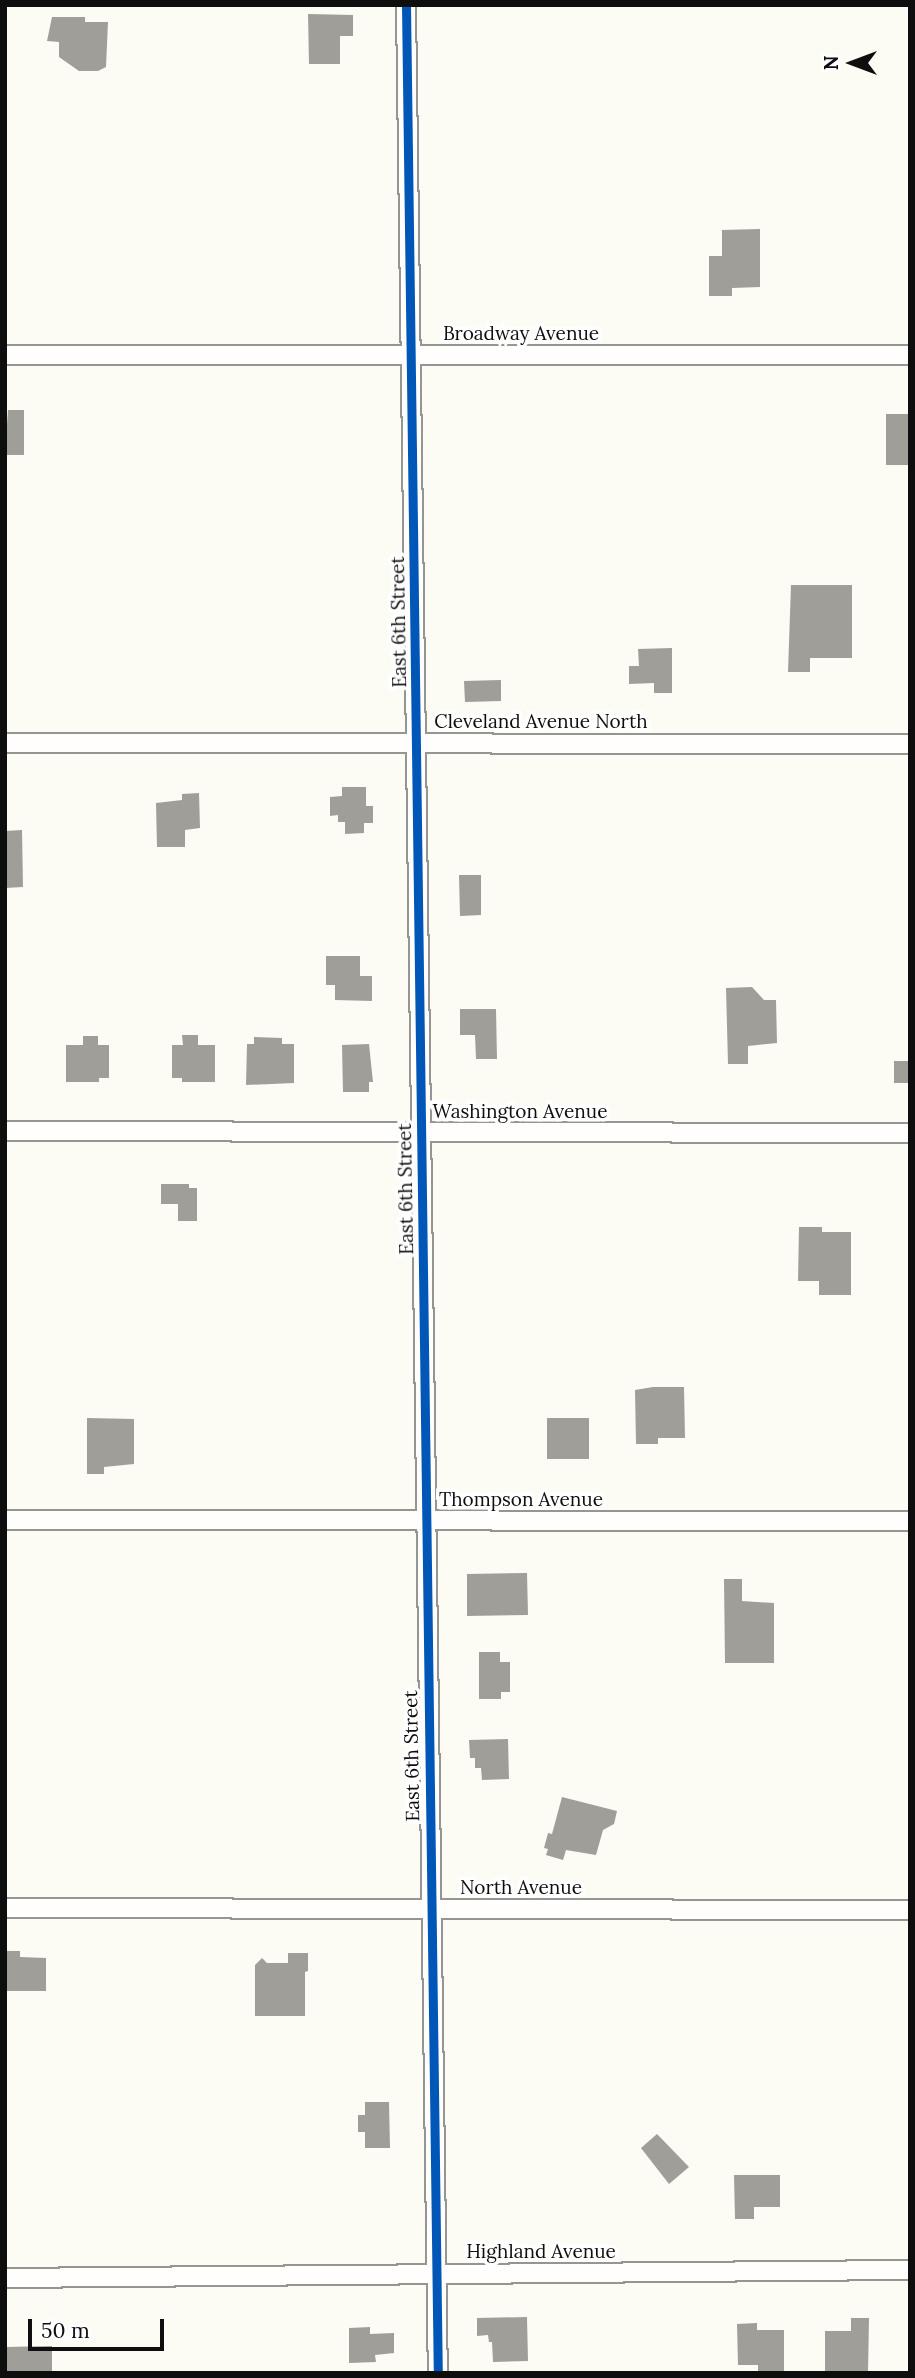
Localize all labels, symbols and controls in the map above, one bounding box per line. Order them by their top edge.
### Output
north arrow [817,28,887,98]
text: N [819,56,843,70]
street label: Broadway Avenue [443,323,599,345]
street label: East 6th Street [386,556,412,688]
street label: Cleveland Avenue North [434,711,648,733]
street label: Washington Avenue [432,1101,608,1123]
street label: East 6th Street [393,1123,419,1255]
street label: Thompson Avenue [439,1489,603,1511]
street label: East 6th Street [399,1690,425,1822]
street label: North Avenue [460,1877,582,1899]
street label: Highland Avenue [466,2241,616,2263]
scale bar [32,2304,168,2348]
text: 50 m [41,2317,90,2344]

